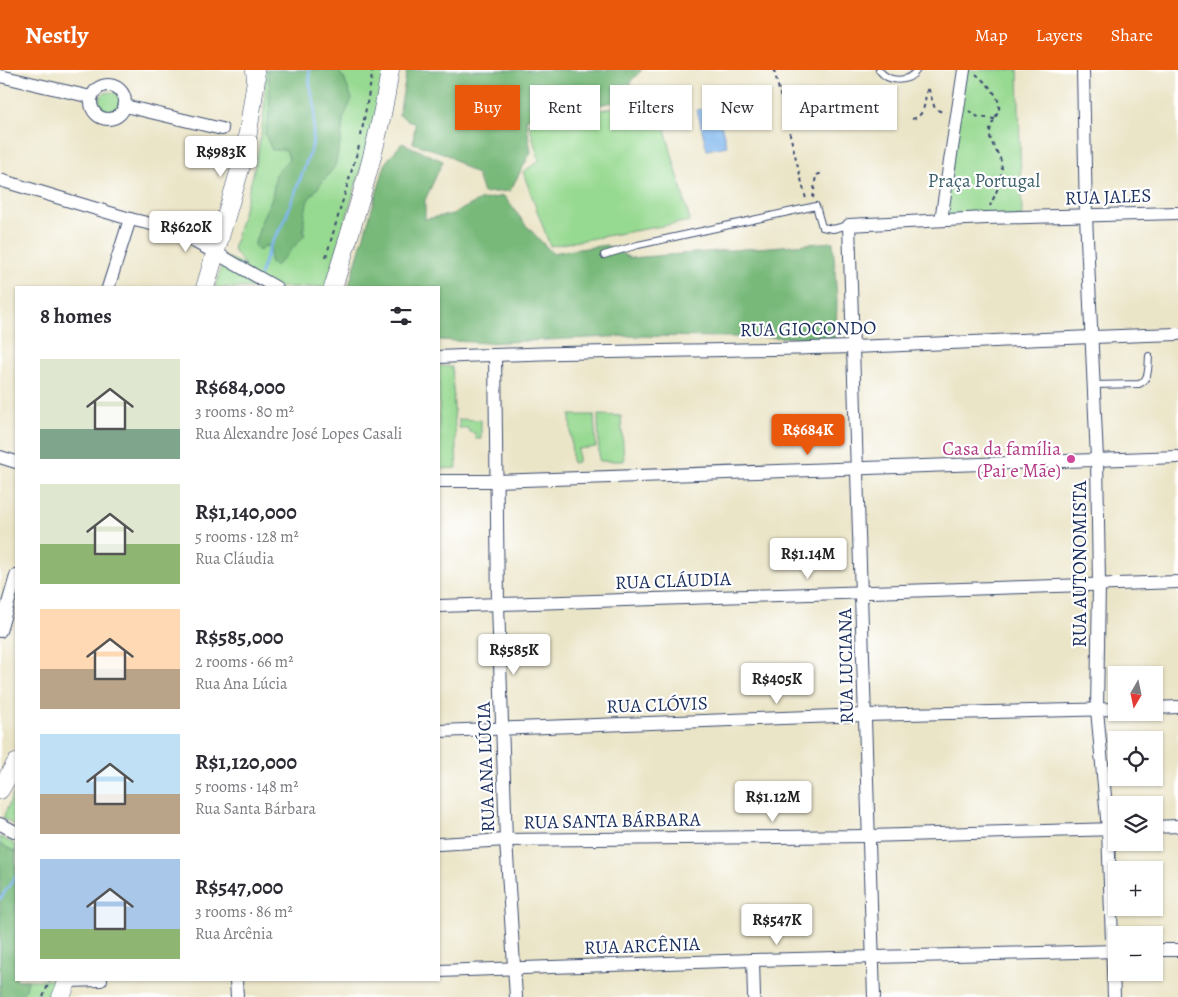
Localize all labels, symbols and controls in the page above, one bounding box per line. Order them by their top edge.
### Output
text: Nestly [25,19,88,51]
text: Map [975,23,1008,47]
text: Layers [1036,23,1083,47]
text: Share [1111,23,1153,47]
chip: Buy [455,85,520,130]
chip: Rent [530,85,600,130]
chip: Filters [610,85,692,130]
chip: New [702,85,772,130]
chip: Apartment [782,85,897,130]
pin: R$983K [180,136,262,178]
text: R$983K [196,141,246,163]
park label: Praça Portugal [928,168,1041,194]
street label: RUA JALES [1064,182,1152,212]
pin: R$620K [145,210,227,253]
text: R$620K [160,216,212,238]
text: 8 homes [40,302,112,330]
icon: filters [387,302,415,330]
street label: RUA GIOCONDO [740,315,876,343]
text: R$684,000 [195,373,285,401]
icon: home [80,379,140,439]
text: 3 rooms · 80 m² [195,401,294,423]
pin: R$684K [767,414,849,456]
text: R$684K [783,419,833,441]
text: Rua Alexandre José Lopes Casali [195,423,402,445]
place label: Casa da família (Pai e Mãe) [942,436,1061,484]
marker: Casa da família (Pai e Mãe) [1065,453,1077,465]
street label: RUA AUTONOMISTA [1067,480,1093,647]
text: R$1,140,000 [195,498,297,526]
icon: home [80,504,140,564]
text: 5 rooms · 128 m² [195,526,299,548]
pin: R$1.14M [762,538,854,580]
text: R$1.14M [781,543,835,565]
text: Rua Cláudia [195,548,274,570]
street label: RUA CLÁUDIA [615,566,732,596]
street label: RUA LUCIANA [832,607,860,724]
text: R$585,000 [195,623,284,651]
icon: home [80,629,140,689]
pin: R$585K [473,634,555,676]
text: R$585K [489,639,539,661]
text: 2 rooms · 66 m² [195,651,293,673]
pin: R$405K [736,662,818,705]
north arrow [1108,666,1162,721]
map controls [1108,666,1163,981]
text: R$405K [752,668,802,690]
text: Rua Ana Lúcia [195,673,288,695]
street label: RUA CLÓVIS [606,690,708,720]
street label: RUA ANA LÚCIA [471,700,501,833]
button: locate [1108,731,1163,786]
text: R$1,120,000 [195,748,297,776]
icon: home [80,754,140,814]
text: 5 rooms · 148 m² [195,776,298,798]
pin: R$1.12M [727,780,819,823]
text: R$1.12M [746,786,800,808]
button: layers [1108,796,1163,851]
text: Rua Santa Bárbara [195,798,316,820]
street label: RUA SANTA BÁRBARA [523,806,702,836]
button: + [1108,861,1163,916]
text: R$547,000 [195,873,283,901]
icon: home [80,879,140,939]
text: 3 rooms · 86 m² [195,901,293,923]
pin: R$547K [736,904,818,946]
text: R$547K [752,909,802,931]
text: Rua Arcênia [195,923,273,945]
button: − [1108,926,1163,981]
street label: RUA ARCÊNIA [584,931,701,961]

